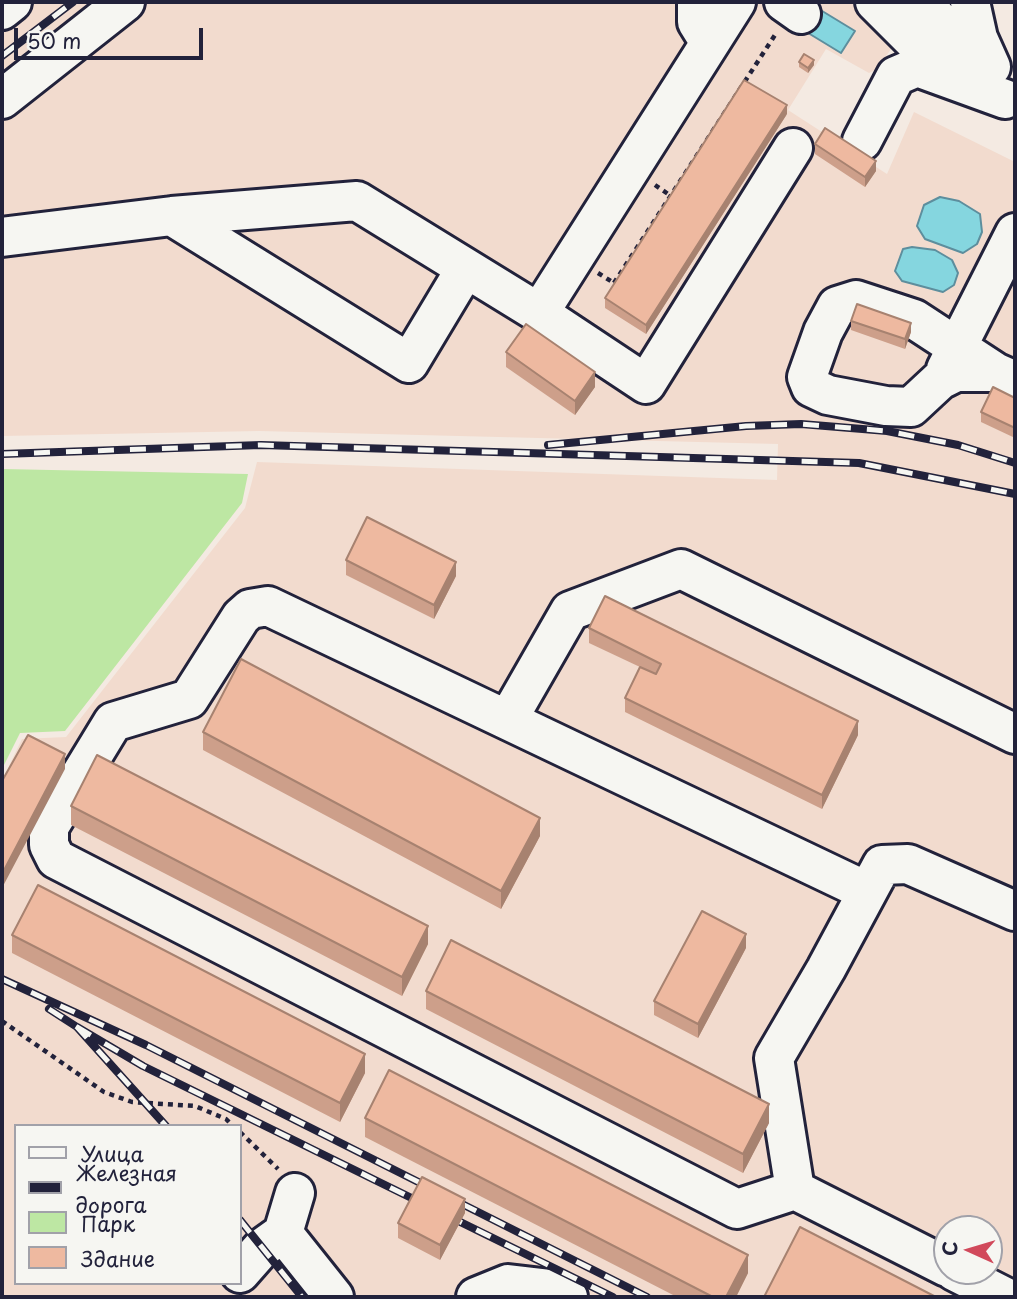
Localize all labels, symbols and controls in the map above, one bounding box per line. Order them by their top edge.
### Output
scale bar [18,14,206,58]
text: 50 m [27,24,81,56]
legend [14,1124,242,1285]
text: Улица [81,1137,144,1169]
text: Железная дорога [76,1156,177,1220]
text: Парк [81,1207,135,1239]
north arrow [933,1215,1003,1285]
text: С [935,1241,964,1257]
text: Здание [81,1242,155,1274]

